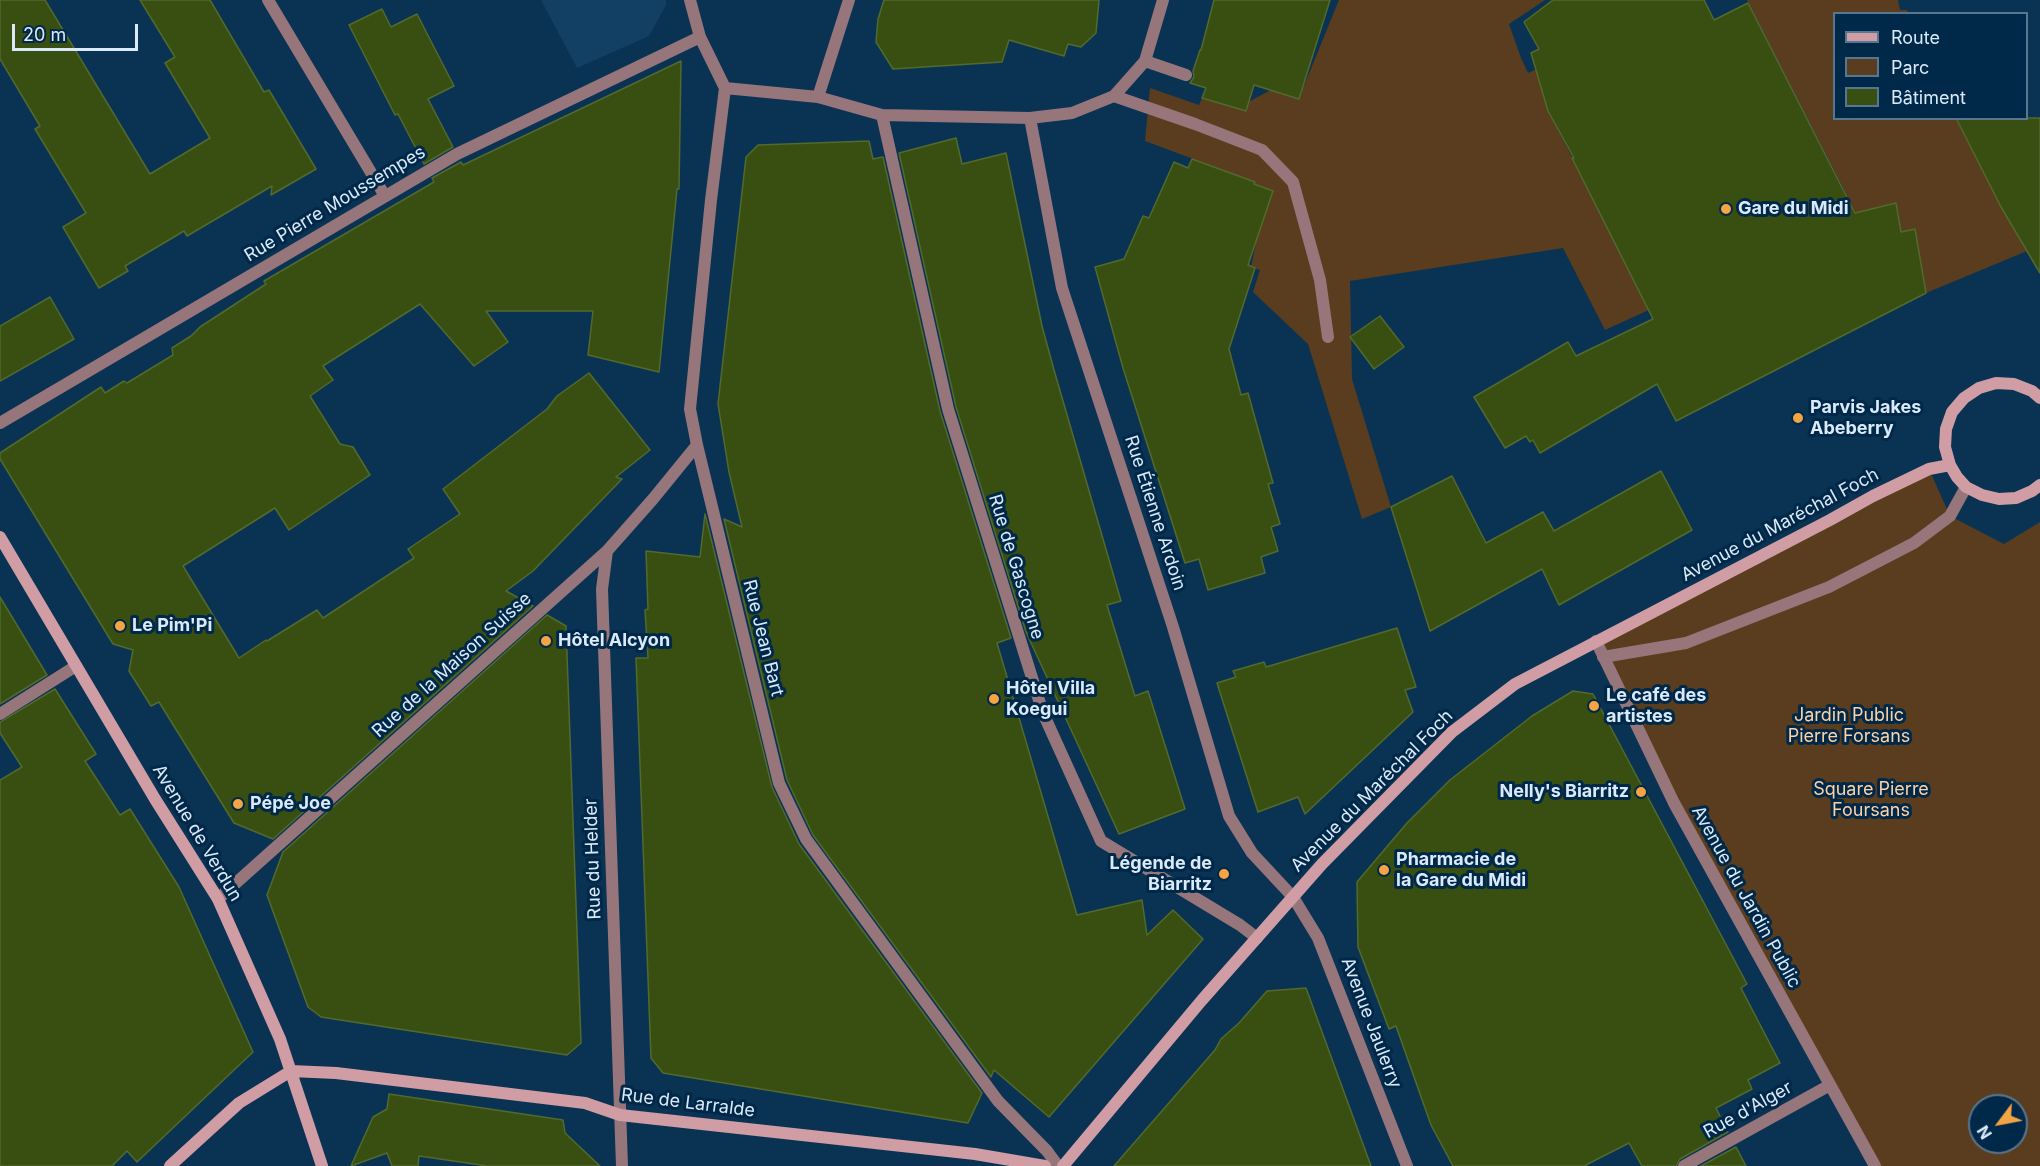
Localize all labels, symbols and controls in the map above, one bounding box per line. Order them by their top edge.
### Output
scale bar [15,12,141,50]
legend [1833,12,2028,120]
text: 20 m [23,24,66,45]
text: Route [1891,27,1940,48]
text: Parc [1891,57,1929,78]
text: Bâtiment [1891,87,1966,108]
street label: Rue Pierre Moussempes [241,141,429,267]
place label: Gare du Midi [1738,198,1849,220]
marker: Gare du Midi [1719,202,1733,216]
place label: Parvis Jakes Abeberry [1810,397,1921,440]
marker: Parvis Jakes Abeberry [1791,411,1805,425]
street label: Rue Étienne Ardoin [1120,433,1190,593]
street label: Avenue du Maréchal Foch [1678,464,1882,586]
street label: Rue de Gascogne [984,492,1048,642]
street label: Rue Jean Bart [738,577,788,699]
street label: Rue de la Maison Suisse [368,588,536,742]
place label: Le Pim'Pi [132,615,212,637]
marker: Le Pim'Pi [113,619,127,633]
place label: Hôtel Alcyon [558,630,670,652]
marker: Hôtel Alcyon [539,634,553,648]
place label: Hôtel Villa Koegui [1006,678,1095,720]
place label: Le café des artistes [1606,685,1706,728]
marker: Hôtel Villa Koegui [987,692,1001,706]
marker: Le café des artistes [1587,699,1601,713]
street label: Avenue du Maréchal Foch [1286,705,1458,877]
park label: Jardin Public Pierre Forsans [1788,705,1910,748]
street label: Avenue de Verdun [148,761,246,905]
park label: Square Pierre Foursans [1813,779,1929,822]
place label: Nelly's Biarritz [1500,781,1629,803]
marker: Nelly's Biarritz [1634,785,1648,799]
place label: Pépé Joe [250,793,331,815]
marker: Pépé Joe [231,797,245,811]
street label: Rue du Helder [580,798,606,920]
street label: Avenue du Jardin Public [1687,802,1805,992]
place label: Pharmacie de la Gare du Midi [1396,849,1526,892]
place label: Légende de Biarritz [1109,853,1212,896]
marker: Pharmacie de la Gare du Midi [1377,863,1391,877]
marker: Légende de Biarritz [1217,867,1231,881]
street label: Avenue Jaulerry [1336,955,1406,1091]
street label: Rue d'Alger [1700,1077,1796,1143]
street label: Rue de Larralde [620,1084,756,1122]
north arrow [1968,1094,2028,1154]
text: N [1973,1122,1996,1143]

